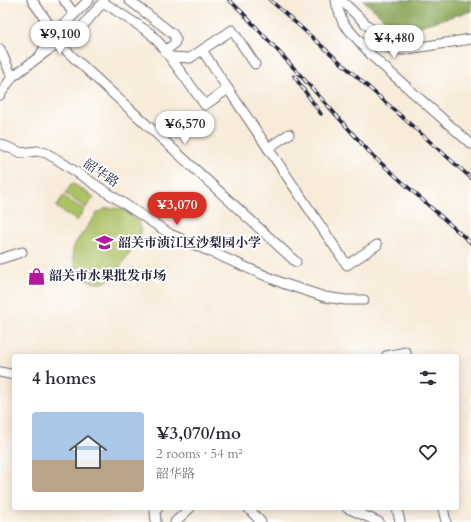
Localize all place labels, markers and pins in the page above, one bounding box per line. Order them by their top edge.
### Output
pin: ¥9,100 [27,21,93,55]
pin: ¥4,480 [361,25,427,59]
pin: ¥6,570 [152,111,218,145]
pin: ¥3,070 [144,192,210,226]
school or university icon: 韶关市浈江区沙梨园小学 [95,233,115,253]
place label: 韶关市浈江区沙梨园小学 [118,234,261,252]
shop icon: 韶关市水果批发市场 [26,266,46,286]
place label: 韶关市水果批发市场 [49,267,166,285]

